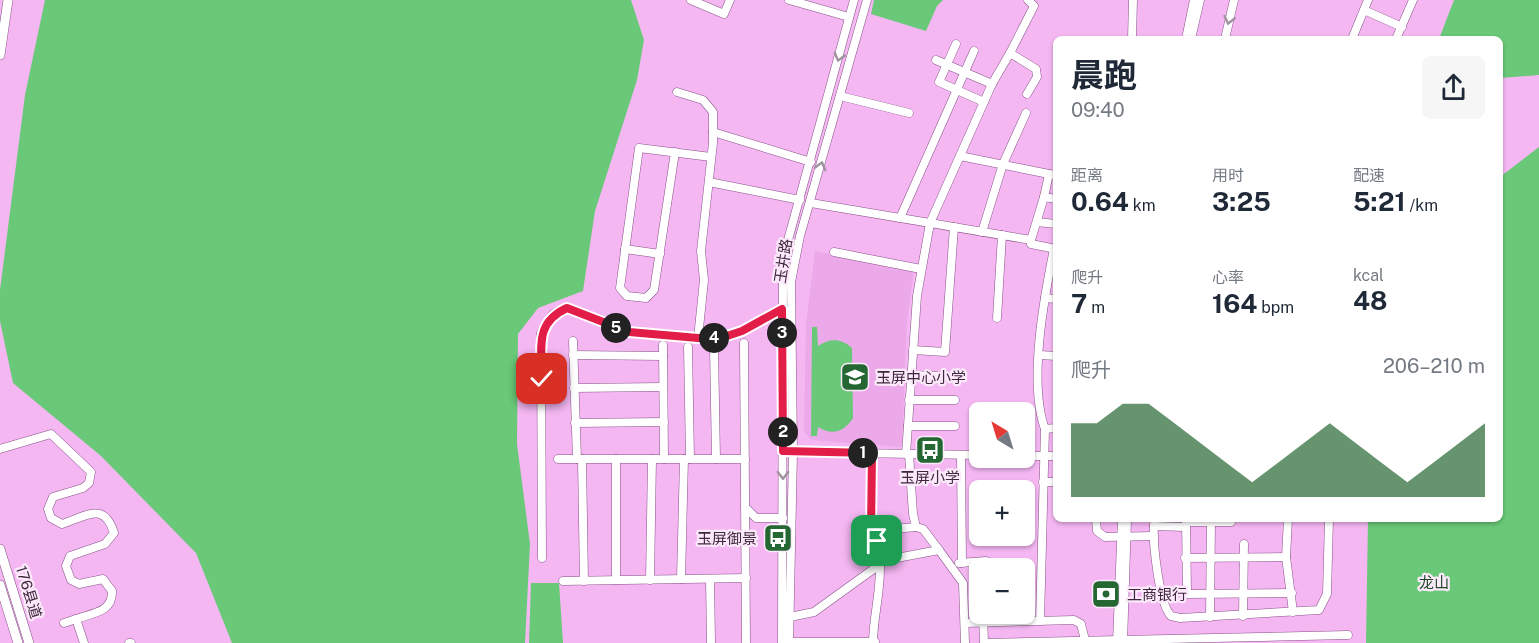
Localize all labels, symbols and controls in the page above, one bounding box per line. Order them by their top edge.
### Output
one-way arrow [1224,14,1237,24]
one-way arrow [833,51,846,61]
text: 晨跑 [1071,56,1137,94]
button: share [1422,56,1485,119]
text: 09:40 [1071,98,1125,122]
one-way arrow [814,161,826,172]
text: 距离 [1071,166,1103,185]
text: 用时 [1212,166,1244,185]
text: 配速 [1353,166,1385,185]
text: 0.64 [1071,186,1129,217]
text: 3:25 [1212,186,1271,217]
text: 5:21 [1353,186,1406,217]
text: km [1129,196,1156,215]
text: /km [1406,196,1438,215]
street label: 玉井路 [771,237,795,285]
text: kcal [1353,266,1384,285]
text: 爬升 [1071,268,1103,287]
text: 心率 [1212,268,1244,287]
text: 48 [1353,285,1388,316]
text: 7 [1071,288,1087,319]
text: 164 [1212,288,1257,319]
text: m [1087,298,1105,317]
text: bpm [1257,298,1294,317]
pin: 5 [601,313,631,343]
text: 5 [611,318,621,337]
pin: 3 [767,318,797,348]
pin: 4 [699,323,729,353]
text: 3 [777,323,787,342]
text: 4 [709,328,719,347]
pin [516,353,567,404]
text: 206–210 m [1383,354,1485,378]
text: 爬升 [1071,358,1111,382]
school or university icon: 玉屏中心小学 [839,361,871,393]
icon: check [525,362,558,395]
place label: 玉屏中心小学 [876,369,966,386]
north arrow [969,402,1035,468]
map controls [969,402,1035,624]
pin: 2 [768,417,798,447]
text: 2 [778,422,788,441]
bus stop icon: 玉屏小学 [914,434,946,466]
pin: 1 [848,438,878,468]
text: 1 [860,443,866,462]
place label: 玉屏小学 [900,469,960,486]
one-way arrow [777,471,789,480]
button: + [969,480,1035,546]
pin [851,515,902,566]
bus stop icon: 玉屏御景 [762,522,794,554]
icon: arrive [860,524,893,557]
place label: 玉屏御景 [697,530,757,547]
button: − [969,558,1035,624]
street label: 176县道 [13,564,45,620]
park label: 龙山 [1419,574,1449,591]
bank icon: 工商银行 [1090,578,1122,610]
place label: 工商银行 [1127,586,1187,603]

